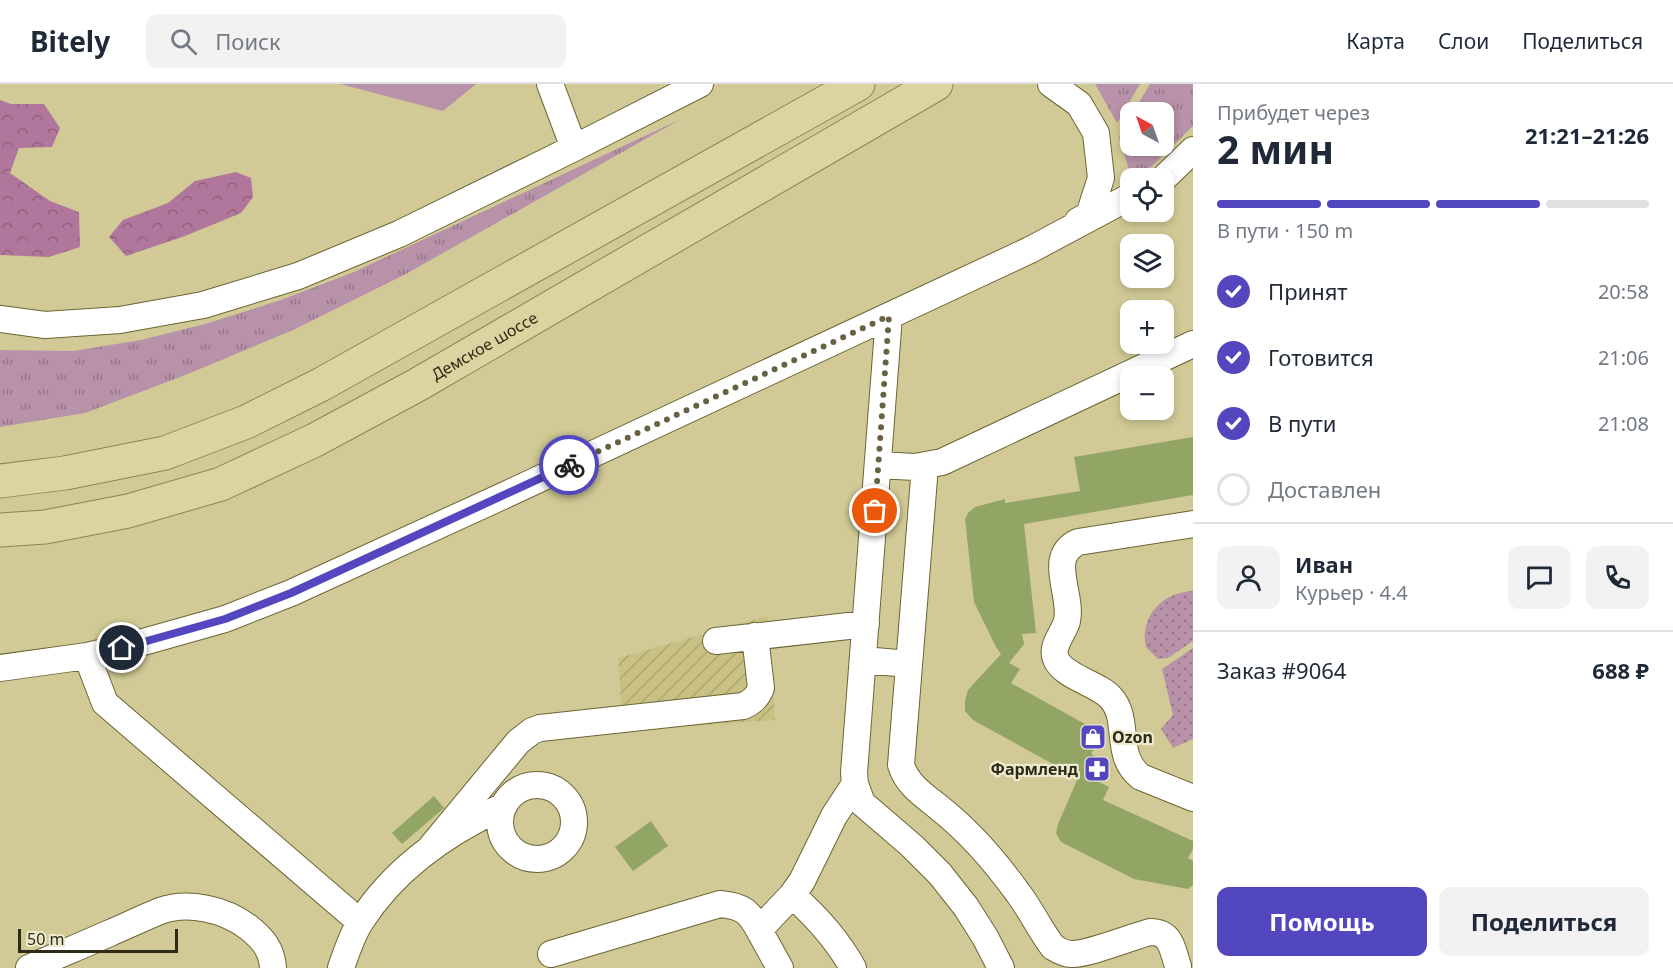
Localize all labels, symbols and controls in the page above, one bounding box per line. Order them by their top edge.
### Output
search box [146,14,566,68]
text: Bitely [30,22,110,60]
icon: search [167,25,200,58]
text: Поиск [215,26,281,56]
text: Карта [1346,27,1405,55]
text: Слои [1438,27,1489,55]
text: Поделиться [1522,27,1643,55]
text: Прибудет через [1217,99,1370,126]
north arrow [1120,102,1174,156]
map controls [1120,102,1174,420]
text: 21:21–21:26 [1525,120,1649,150]
text: 2 мин [1217,122,1334,175]
button: locate [1120,168,1174,222]
text: В пути · 150 m [1217,217,1353,244]
button: layers [1120,234,1174,288]
icon: check [1217,275,1250,308]
text: Принят [1268,276,1348,306]
text: 20:58 [1598,278,1649,305]
button: + [1120,300,1174,354]
street label: Демское шоссе [427,306,542,385]
icon: check [1217,341,1250,374]
text: Готовится [1268,342,1374,372]
text: 21:06 [1598,344,1649,371]
button: − [1120,366,1174,420]
icon: check [1217,407,1250,440]
text: В пути [1268,408,1336,438]
text: 21:08 [1598,410,1649,437]
courier [539,435,599,495]
icon: bike [553,449,586,482]
text: Доставлен [1268,474,1381,504]
pin [849,485,900,536]
icon: bag [858,494,891,527]
button: person [1217,546,1280,609]
button: chat [1508,546,1571,609]
button: phone [1586,546,1649,609]
text: Иван [1295,549,1353,579]
text: Курьер · 4.4 [1295,579,1408,606]
pin [96,622,147,673]
icon: home [105,631,138,664]
text: Заказ #9064 [1217,655,1346,685]
text: 688 ₽ [1592,655,1649,685]
shop icon: Ozon [1078,722,1108,752]
place label: Ozon [1112,726,1153,748]
pharmacy icon: Фармленд [1082,754,1112,784]
place label: Фармленд [990,758,1079,780]
button: Помощь [1217,887,1427,956]
button: Поделиться [1439,887,1649,956]
scale bar [18,926,178,954]
text: 50 m [27,928,64,950]

